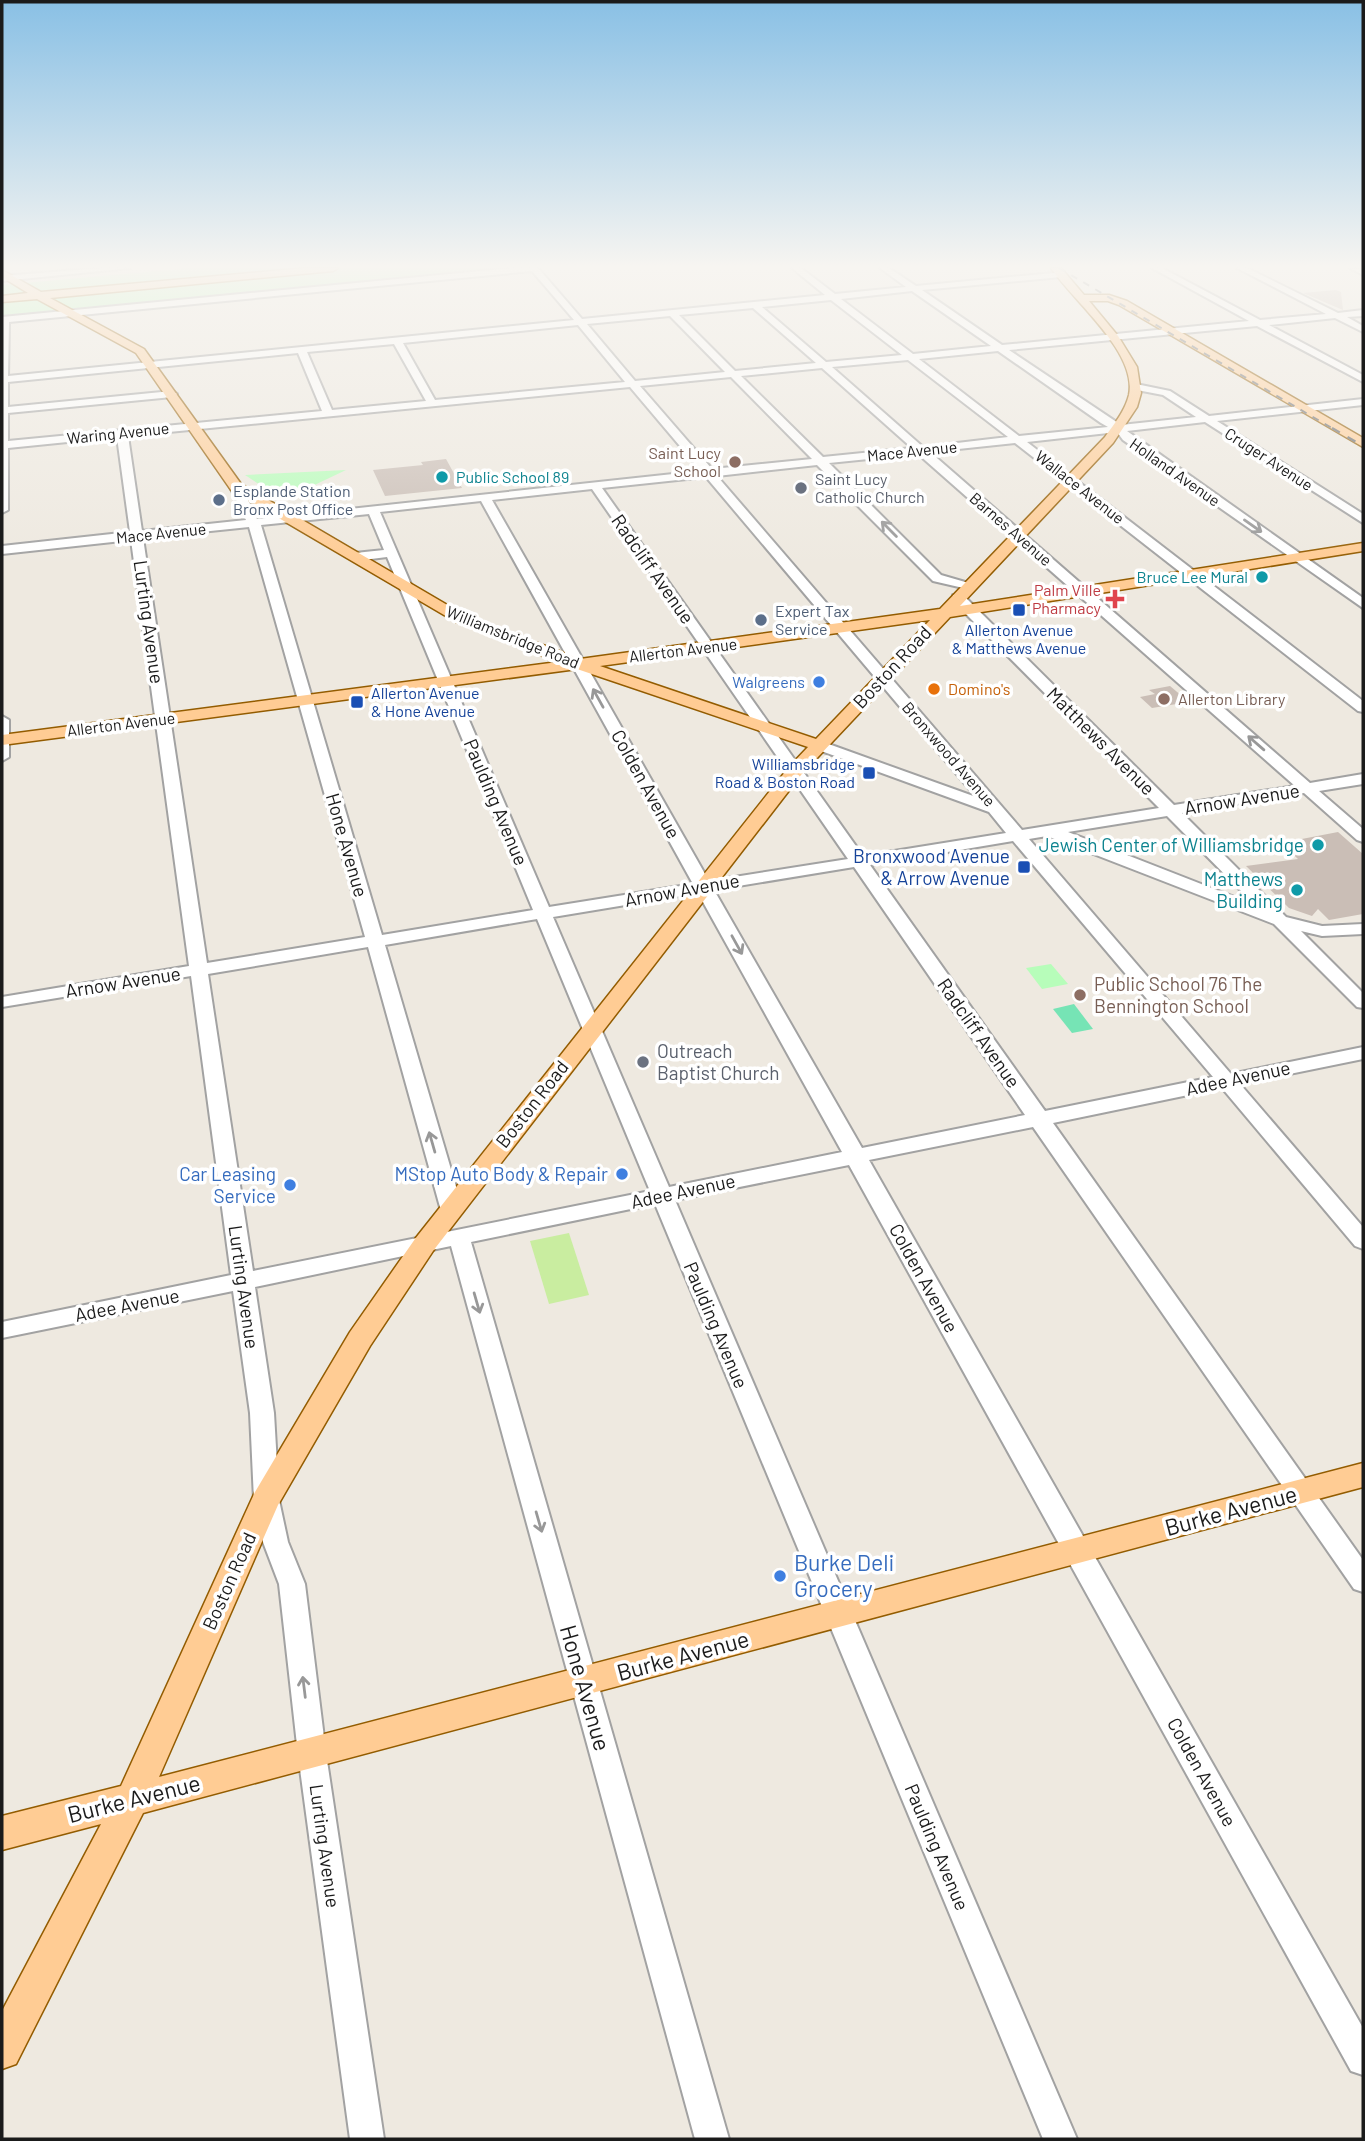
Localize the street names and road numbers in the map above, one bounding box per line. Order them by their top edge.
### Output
street label: Waring Avenue [66,418,170,447]
street label: Cruger Avenue [1222,423,1317,494]
street label: Holland Avenue [1126,433,1224,510]
street label: Mace Avenue [866,436,958,465]
street label: Wallace Avenue [1032,446,1129,527]
street label: Barnes Avenue [966,488,1056,569]
street label: Radcliff Avenue [607,509,700,628]
street label: Mace Avenue [115,518,207,547]
street label: Lurting Avenue [129,559,170,685]
street label: Williamsbridge Road [444,601,582,672]
street label: Boston Road [848,621,936,713]
street label: Allerton Avenue [628,633,738,666]
street label: Matthews Avenue [1042,682,1160,800]
street label: Bronxwood Avenue [899,698,1000,810]
street label: Allerton Avenue [66,707,176,740]
street label: Colden Avenue [607,725,686,842]
street label: Paulding Avenue [459,735,533,869]
street label: Arnow Avenue [1183,778,1301,819]
street label: Hone Avenue [322,790,373,900]
street label: Arnow Avenue [623,868,741,911]
street label: Arnow Avenue [64,961,182,1002]
street label: Radcliff Avenue [933,973,1026,1092]
street label: Boston Road [490,1055,573,1152]
street label: Adee Avenue [1184,1055,1292,1100]
street label: Adee Avenue [629,1168,737,1213]
street label: Colden Avenue [885,1219,964,1336]
street label: Lurting Avenue [224,1224,265,1350]
street label: Paulding Avenue [679,1258,753,1392]
street label: Adee Avenue [73,1283,181,1326]
street label: Burke Avenue [1162,1479,1300,1541]
street label: Boston Road [197,1528,260,1633]
street label: Hone Avenue [555,1621,617,1754]
street label: Burke Avenue [614,1624,752,1686]
street label: Colden Avenue [1163,1713,1242,1830]
street label: Burke Avenue [64,1768,203,1828]
street label: Paulding Avenue [900,1780,974,1914]
street label: Lurting Avenue [305,1783,346,1909]

